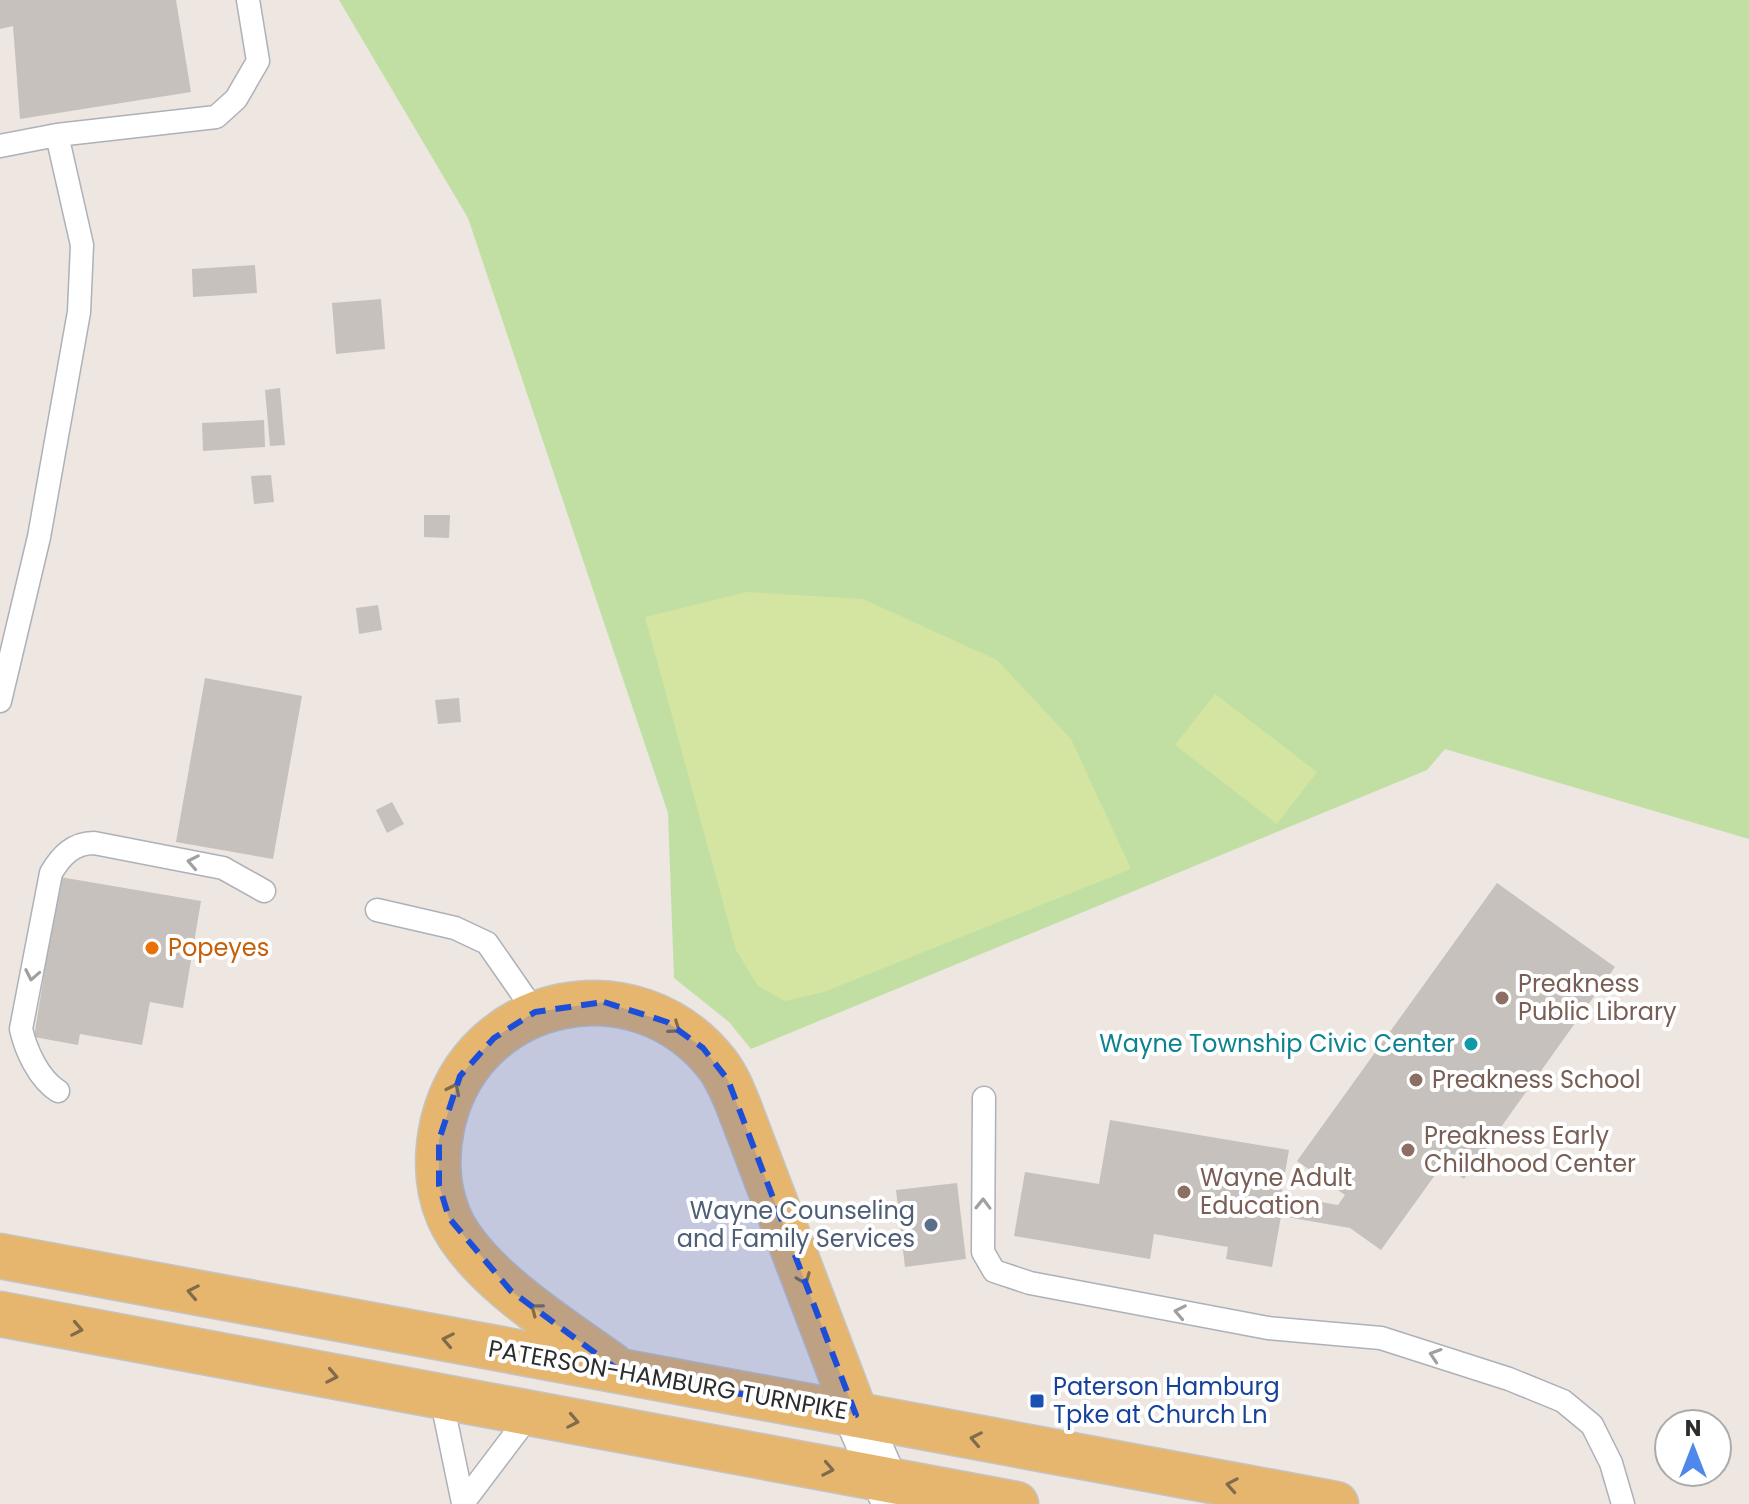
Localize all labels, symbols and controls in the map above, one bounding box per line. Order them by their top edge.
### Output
one-way arrow [186,854,199,871]
place label: Popeyes [168,931,269,964]
marker: Popeyes [143,939,161,957]
place label: Preakness Public Library [1518,967,1677,1028]
one-way arrow [24,968,41,982]
marker: Preakness Public Library [1493,989,1511,1007]
one-way arrow [666,1018,680,1033]
place label: Wayne Township Civic Center [1099,1027,1455,1060]
marker: Wayne Township Civic Center [1462,1035,1480,1053]
place label: Preakness School [1432,1063,1641,1096]
marker: Preakness School [1407,1071,1425,1089]
one-way arrow [444,1083,460,1097]
place label: Preakness Early Childhood Center [1424,1119,1636,1180]
marker: Preakness Early Childhood Center [1399,1141,1417,1159]
place label: Wayne Adult Education [1200,1161,1352,1222]
marker: Wayne Adult Education [1175,1183,1193,1201]
place label: Wayne Counseling and Family Services [677,1194,915,1255]
one-way arrow [974,1197,992,1210]
marker: Wayne Counseling and Family Services [922,1216,940,1234]
one-way arrow [794,1271,810,1285]
one-way arrow [186,1284,200,1301]
one-way arrow [530,1304,545,1319]
one-way arrow [1173,1304,1187,1321]
one-way arrow [70,1319,83,1336]
one-way arrow [442,1332,455,1349]
street label: PATERSON-HAMBURG TURNPIKE [486,1332,850,1427]
one-way arrow [1429,1349,1443,1365]
one-way arrow [325,1367,339,1384]
place label: Paterson Hamburg Tpke at Church Ln [1053,1370,1280,1431]
marker: Paterson Hamburg Tpke at Church Ln [1028,1392,1046,1410]
north arrow [1653,1408,1733,1488]
one-way arrow [566,1412,579,1429]
text: N [1685,1413,1701,1444]
one-way arrow [970,1431,984,1448]
one-way arrow [821,1460,834,1477]
one-way arrow [1225,1478,1239,1495]

